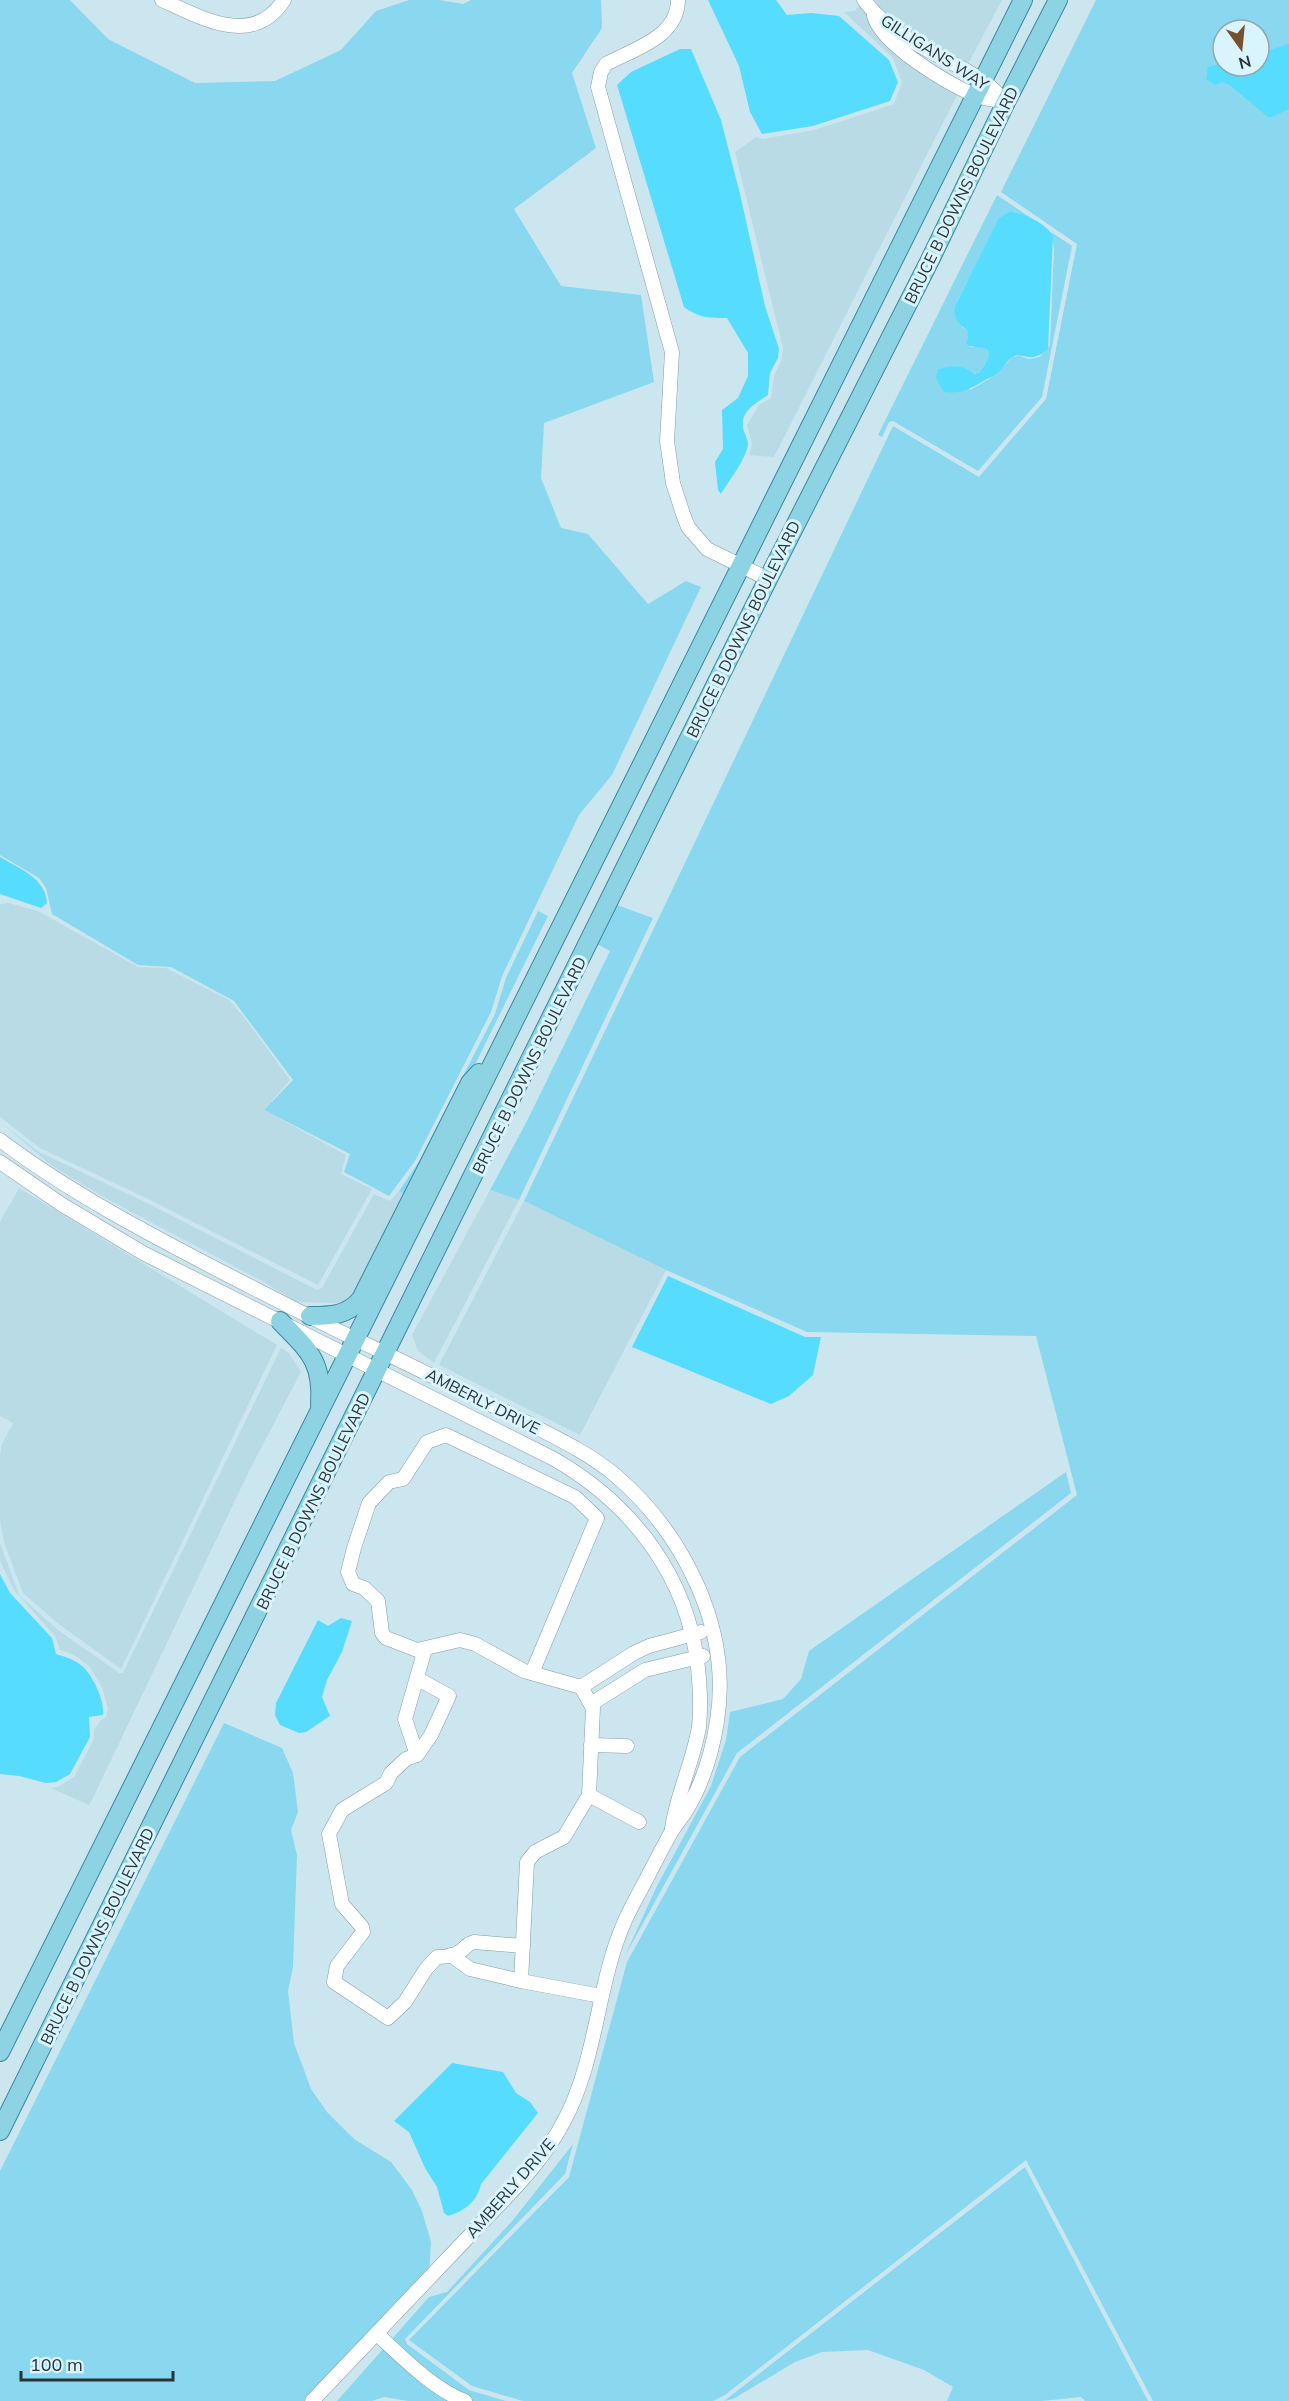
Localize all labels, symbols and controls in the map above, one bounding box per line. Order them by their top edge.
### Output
street label: GILLIGANS WAY [877,10,993,94]
north arrow [1211,18,1271,78]
text: N [1236,51,1253,74]
street label: BRUCE B DOWNS BOULEVARD [900,83,1022,307]
street label: BRUCE B DOWNS BOULEVARD [682,517,804,741]
street label: BRUCE B DOWNS BOULEVARD [468,953,590,1177]
street label: AMBERLY DRIVE [423,1364,543,1438]
street label: BRUCE B DOWNS BOULEVARD [252,1389,374,1613]
street label: BRUCE B DOWNS BOULEVARD [36,1824,158,2048]
street label: AMBERLY DRIVE [461,2134,559,2242]
scale bar [21,2344,172,2382]
text: 100 m [30,2353,83,2376]

